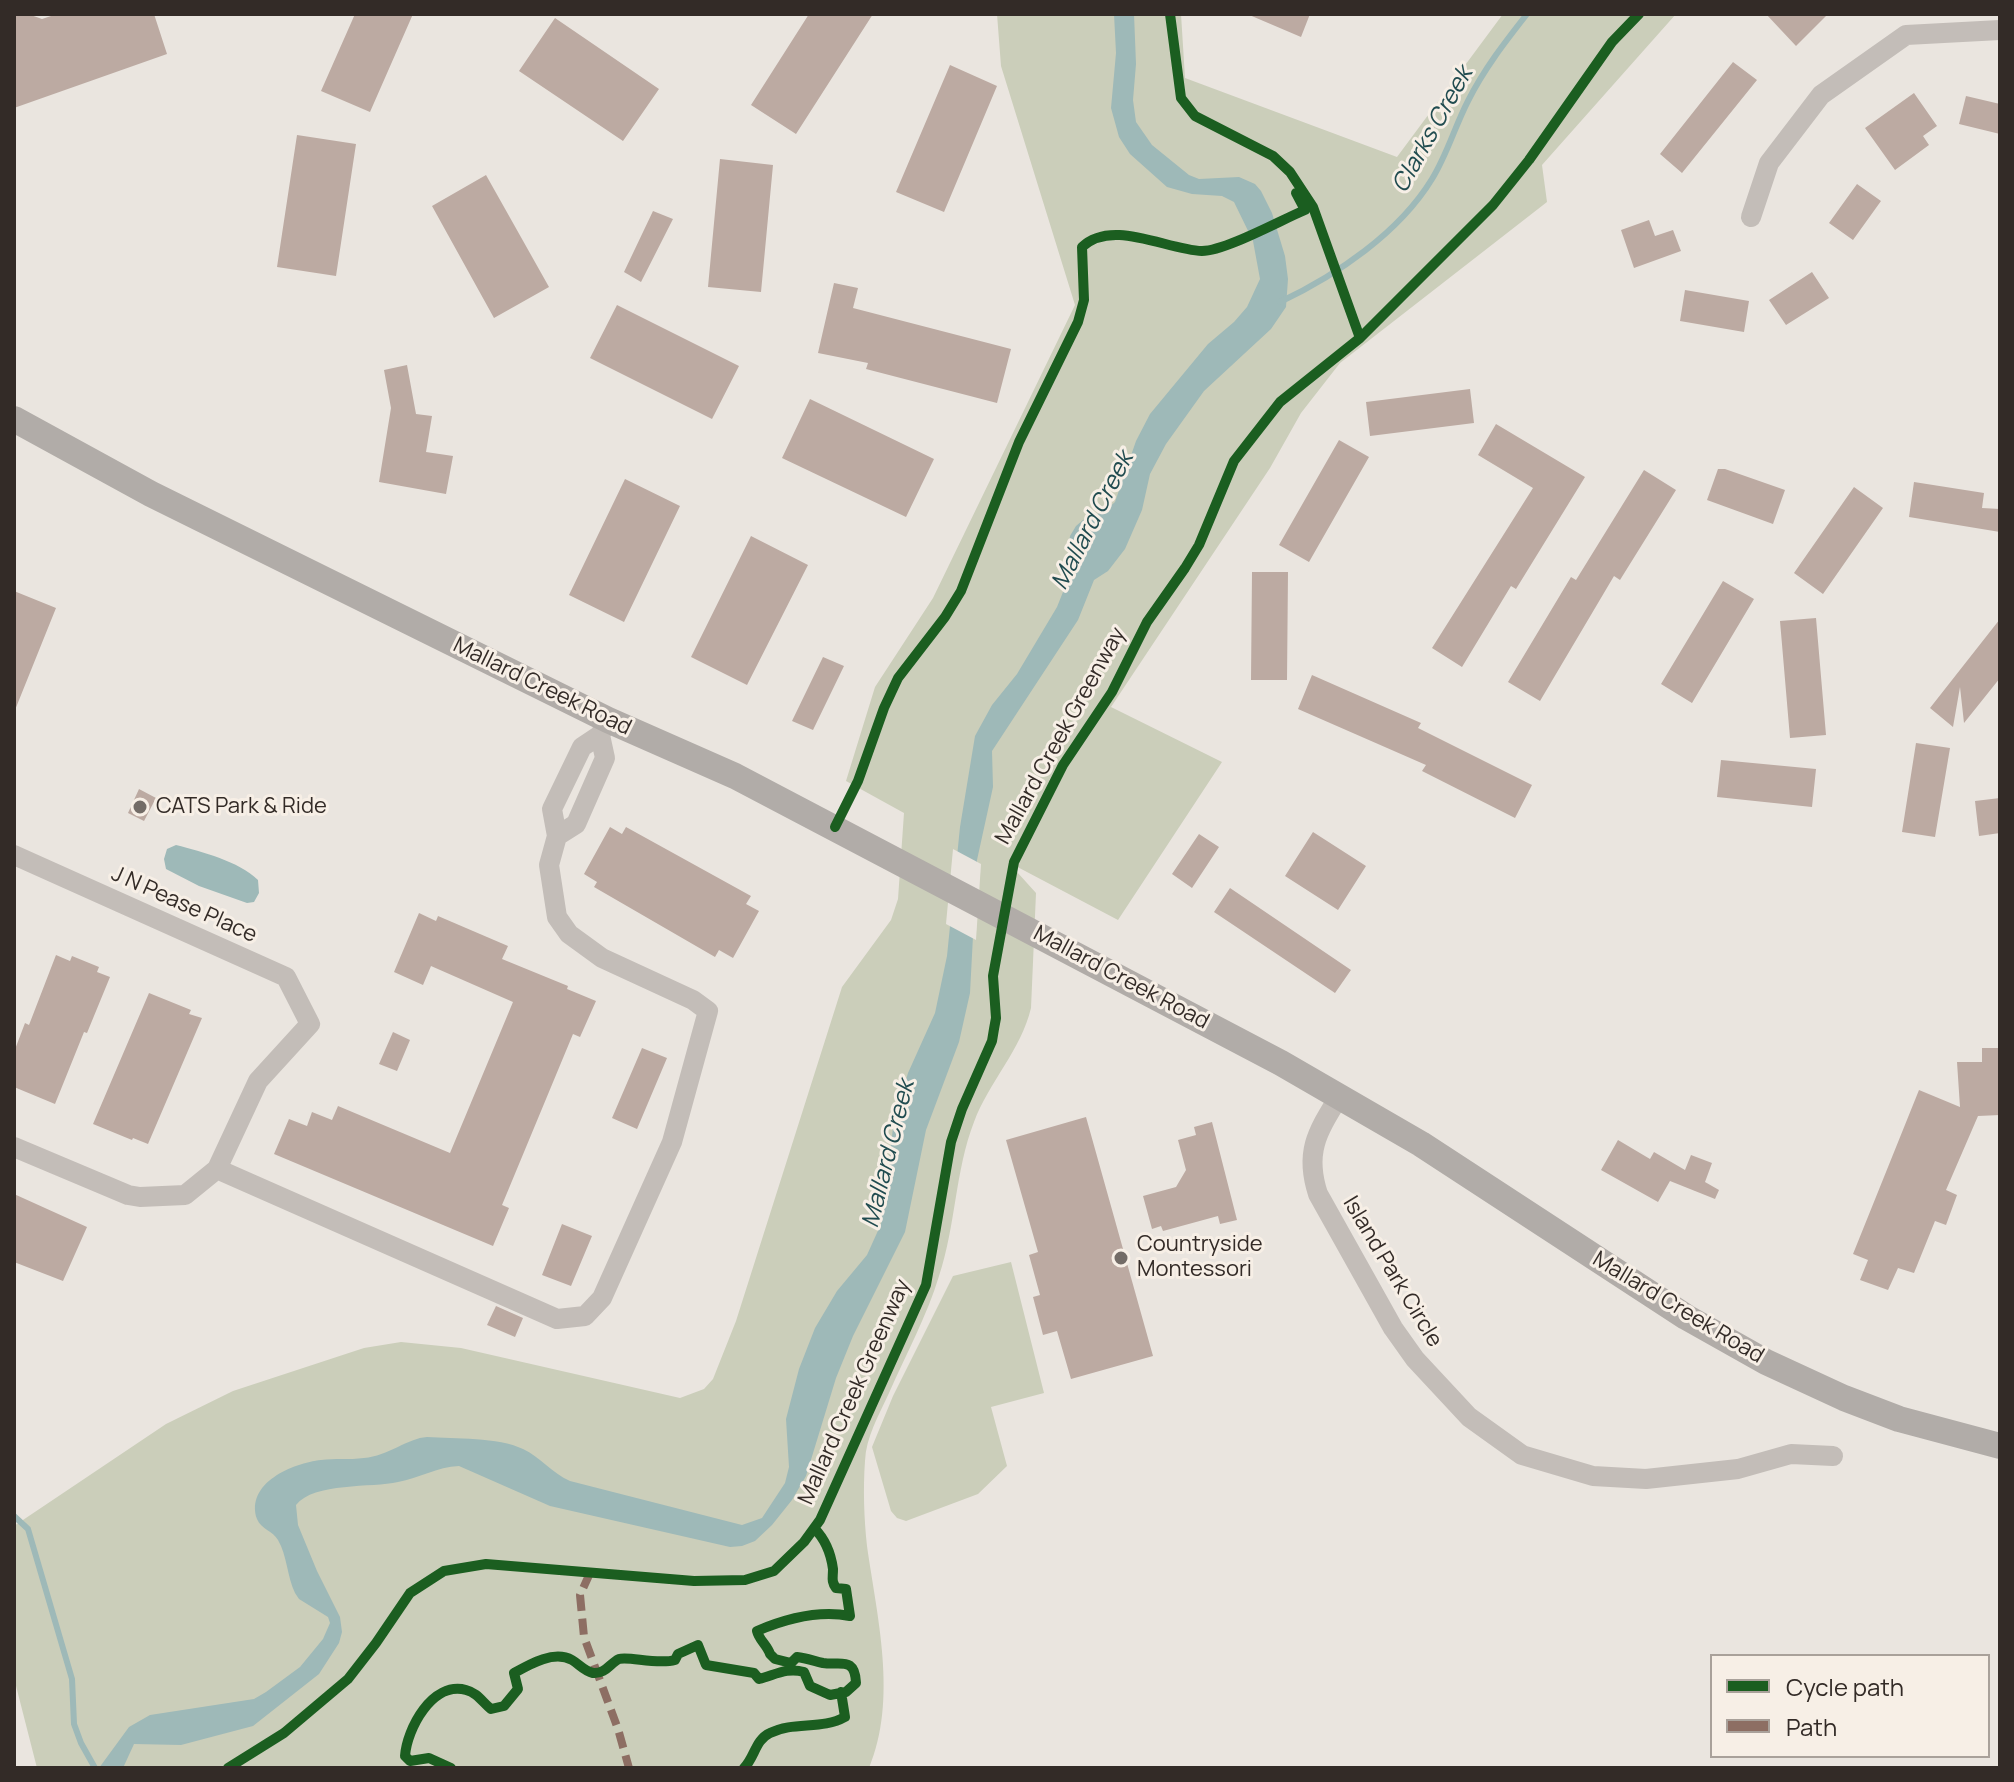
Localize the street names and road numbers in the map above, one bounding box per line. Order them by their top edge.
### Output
street label: Mallard Creek Greenway [990,623,1132,849]
street label: Mallard Creek Road [449,632,635,742]
street label: J N Pease Place [107,861,261,949]
street label: Mallard Creek Road [1029,921,1213,1035]
street label: Island Park Circle [1337,1192,1447,1352]
street label: Mallard Creek Road [1588,1246,1768,1370]
street label: Mallard Creek Greenway [793,1275,917,1509]

